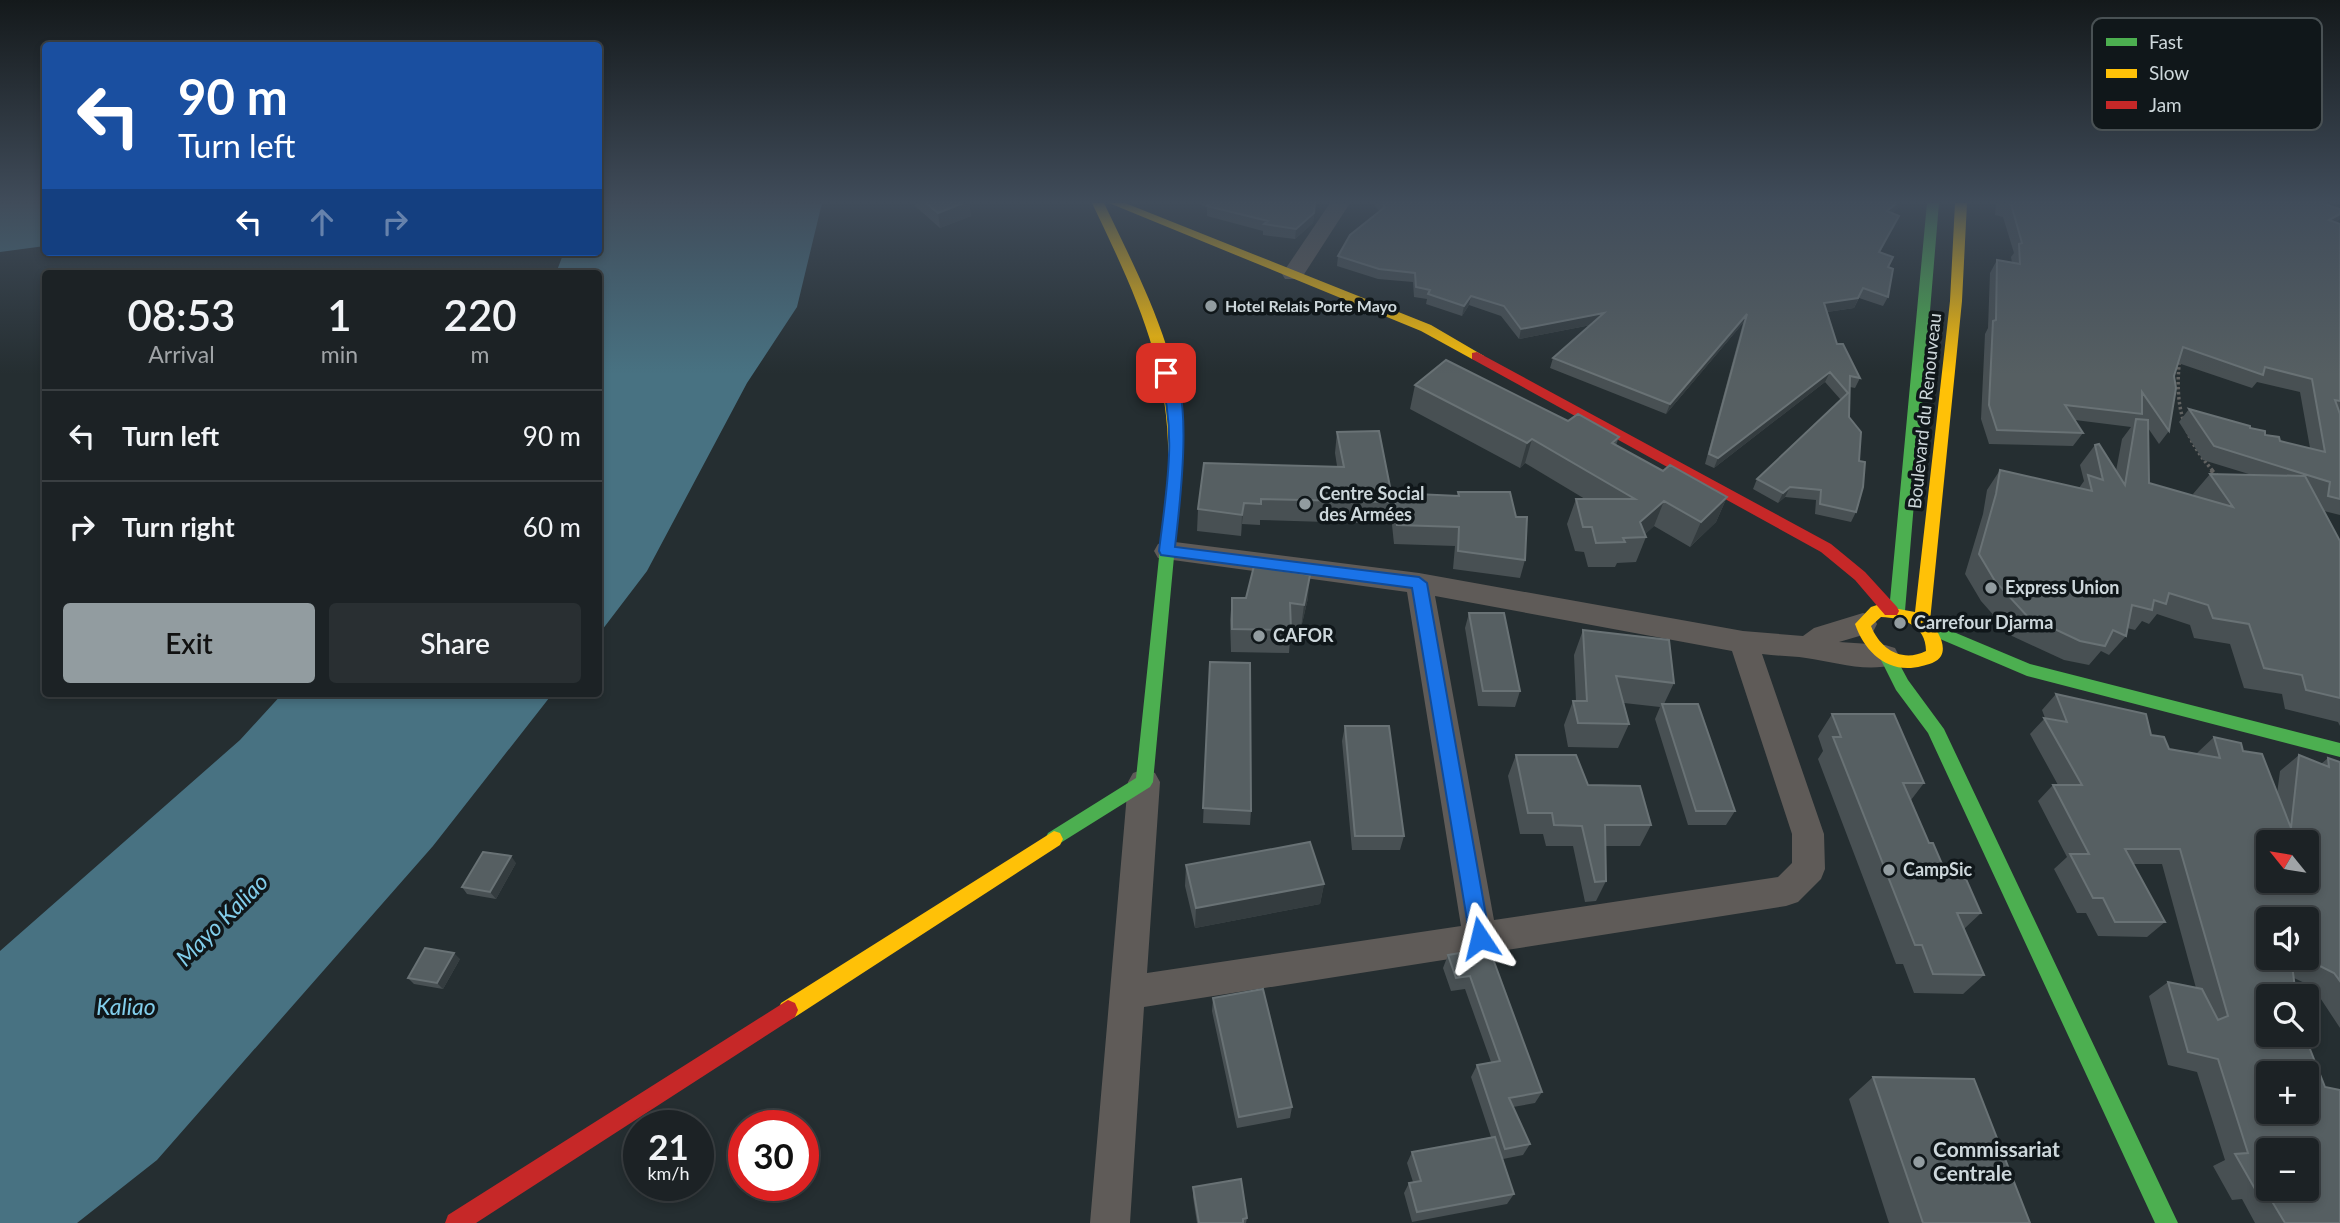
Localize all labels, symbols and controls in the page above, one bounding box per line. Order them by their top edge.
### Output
legend [2092,18,2322,130]
text: Fast [2149,30,2183,53]
text: Slow [2149,61,2189,84]
text: 90 m [178,67,288,125]
icon: left [63,70,154,161]
text: Jam [2149,93,2182,116]
text: Turn left [178,126,295,165]
icon: left [230,203,268,241]
icon: ahead [303,203,341,241]
icon: right [376,203,414,241]
text: 08:53 [127,290,235,340]
text: 1 [327,290,352,340]
text: 220 [444,290,517,340]
place label: Hotel Relais Porte Mayo [1225,296,1397,315]
marker: Hotel Relais Porte Mayo [1203,298,1219,314]
street label: Boulevard du Renouveau [1903,312,1945,510]
text: Arrival [148,340,215,368]
text: min [321,340,358,368]
text: m [471,340,490,368]
pin [1136,343,1196,403]
icon: arrive [1147,354,1185,392]
icon: left [63,417,101,455]
text: Turn left [122,420,219,452]
text: 90 m [523,420,581,452]
place label: Centre Social des Armées [1319,482,1425,525]
marker: Centre Social des Armées [1297,496,1313,512]
icon: right [63,508,101,546]
text: Turn right [122,511,235,543]
text: 60 m [523,511,581,543]
place label: Express Union [2005,576,2120,598]
marker: Express Union [1983,580,1999,596]
button: Exit [63,603,315,683]
button: Share [329,603,581,683]
place label: Carrefour Djarma [1914,611,2053,633]
marker: Carrefour Djarma [1892,615,1908,631]
place label: CAFOR [1273,624,1334,646]
marker: CAFOR [1251,628,1267,644]
north arrow [2256,830,2319,892]
map controls [2256,830,2319,1201]
place label: CampSic [1903,858,1973,880]
marker: CampSic [1881,862,1897,878]
water label: Mayo Kaliao [169,867,273,971]
position arrow [1443,901,1517,975]
button: sound [2256,907,2319,970]
button: search [2256,984,2319,1047]
water label: Kaliao [96,992,156,1020]
button: + [2256,1061,2319,1124]
speed limit sign: 30 [728,1110,819,1201]
text: 21 [648,1125,689,1167]
place label: Commissariat Centrale [1933,1136,2060,1185]
button: − [2256,1138,2319,1201]
marker: Commissariat Centrale [1911,1154,1927,1170]
text: km/h [647,1162,690,1184]

